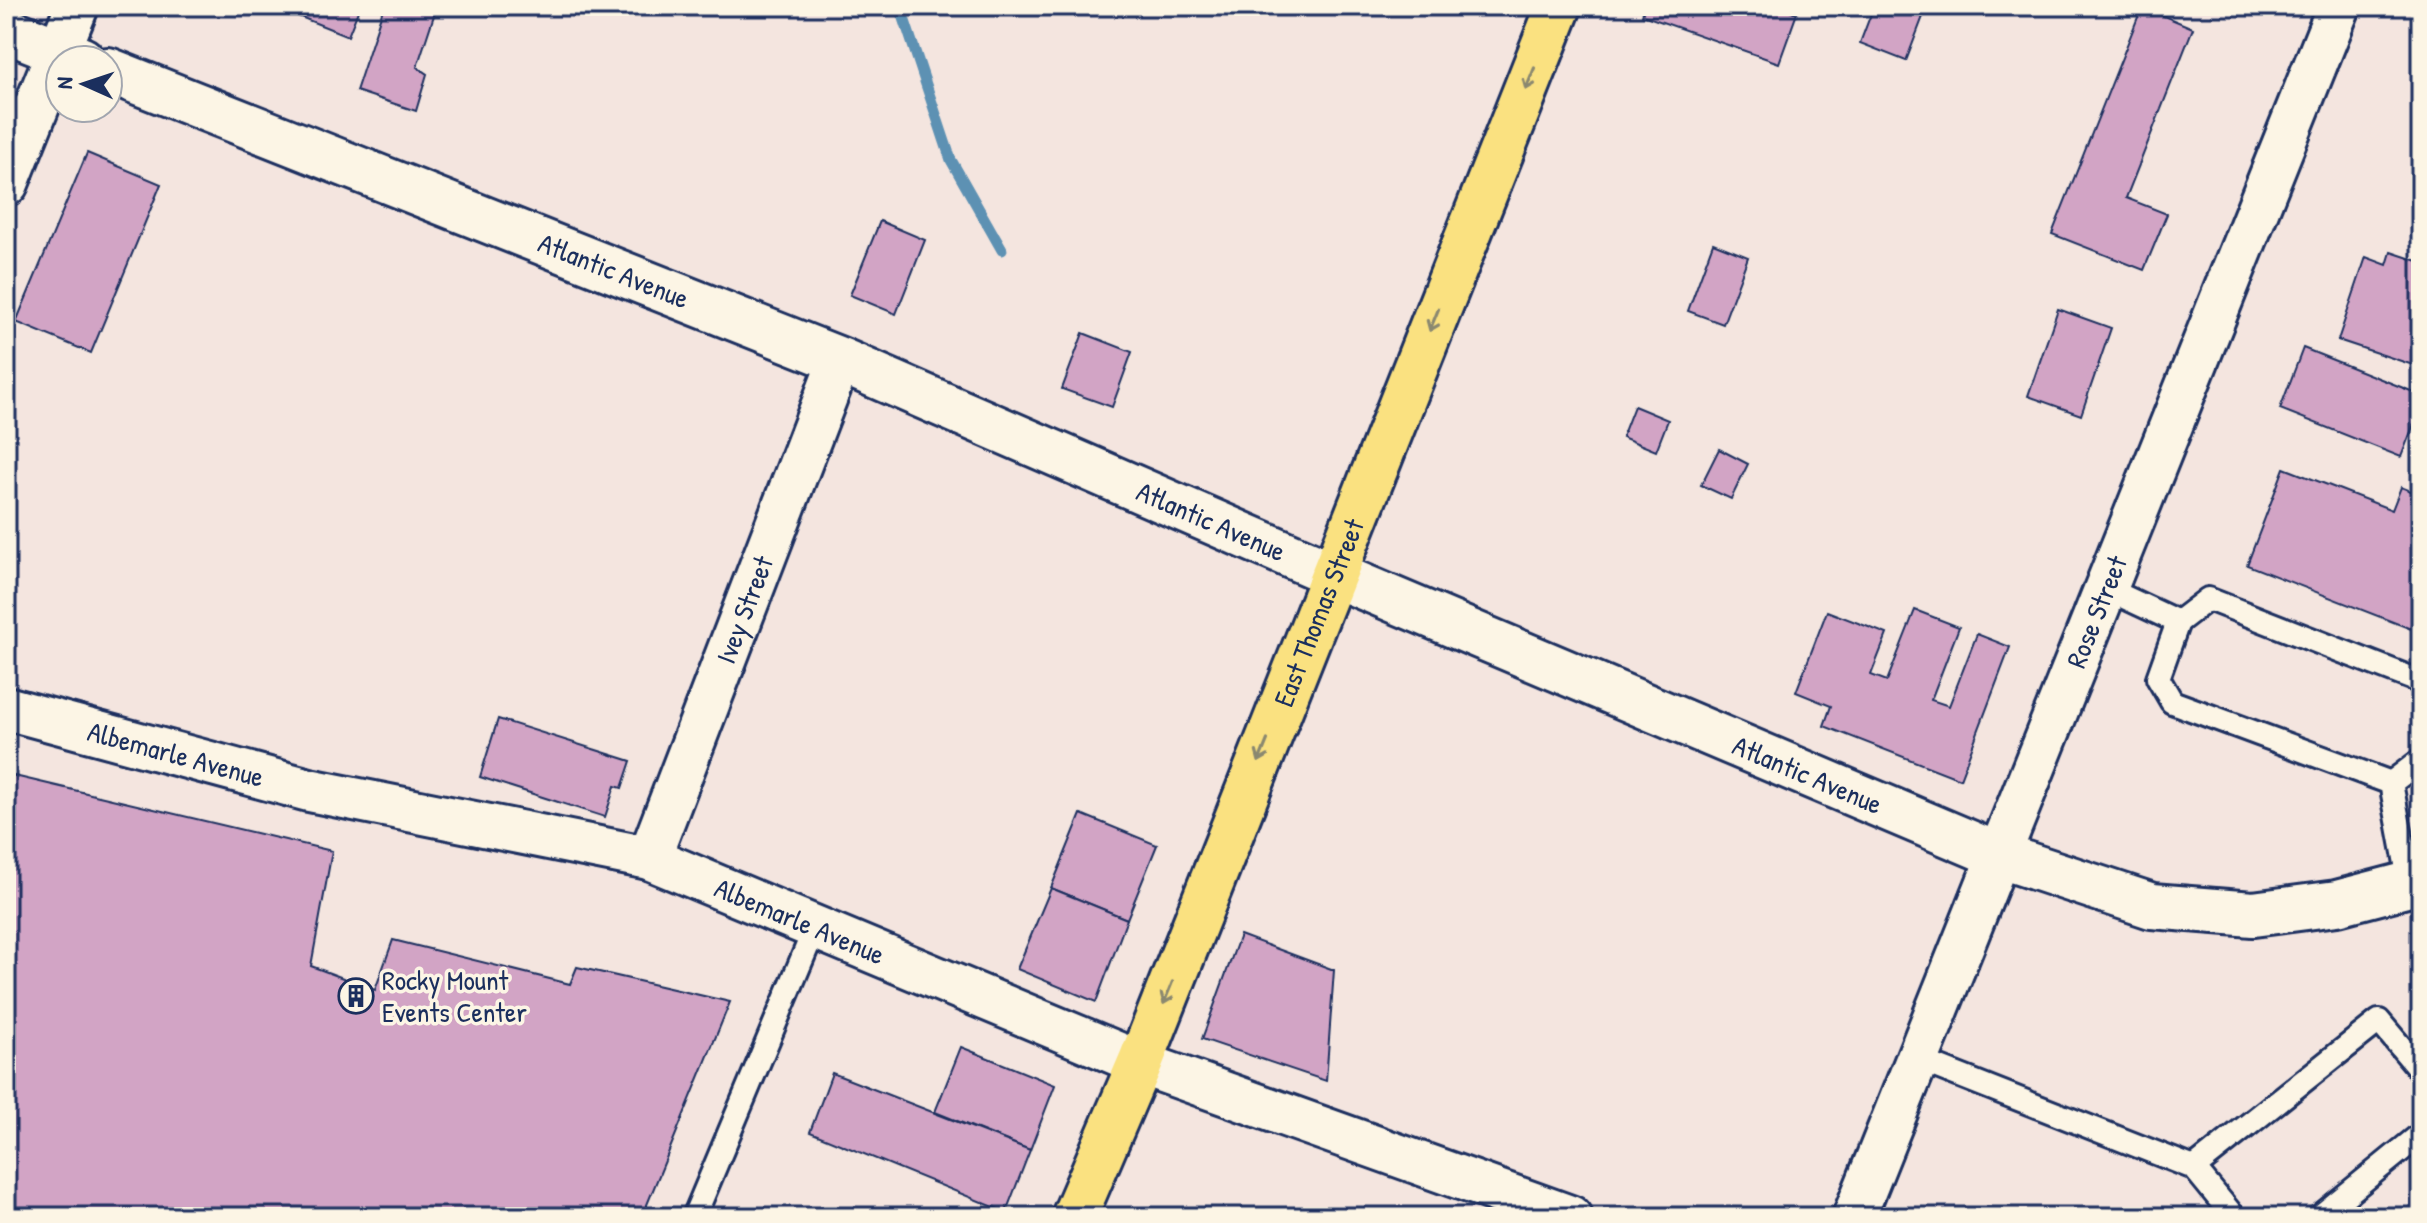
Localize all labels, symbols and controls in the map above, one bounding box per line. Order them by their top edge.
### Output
north arrow [44,44,124,124]
one-way arrow [1522,66,1536,90]
text: N [49,76,79,90]
street label: Atlantic Avenue [533,223,695,317]
one-way arrow [1426,307,1440,332]
street label: Atlantic Avenue [1131,472,1292,570]
street label: East Thomas Street [1264,513,1373,712]
street label: Ivey Street [706,550,782,669]
street label: Rose Street [2057,550,2136,673]
street label: Albemarle Avenue [84,712,268,796]
street label: Atlantic Avenue [1727,726,1888,823]
one-way arrow [1255,738,1269,763]
street label: Albemarle Avenue [709,869,890,973]
place label: Rocky Mount Events Center [382,961,527,1031]
building icon: Rocky Mount Events Center [337,977,375,1015]
one-way arrow [1159,980,1174,1005]

